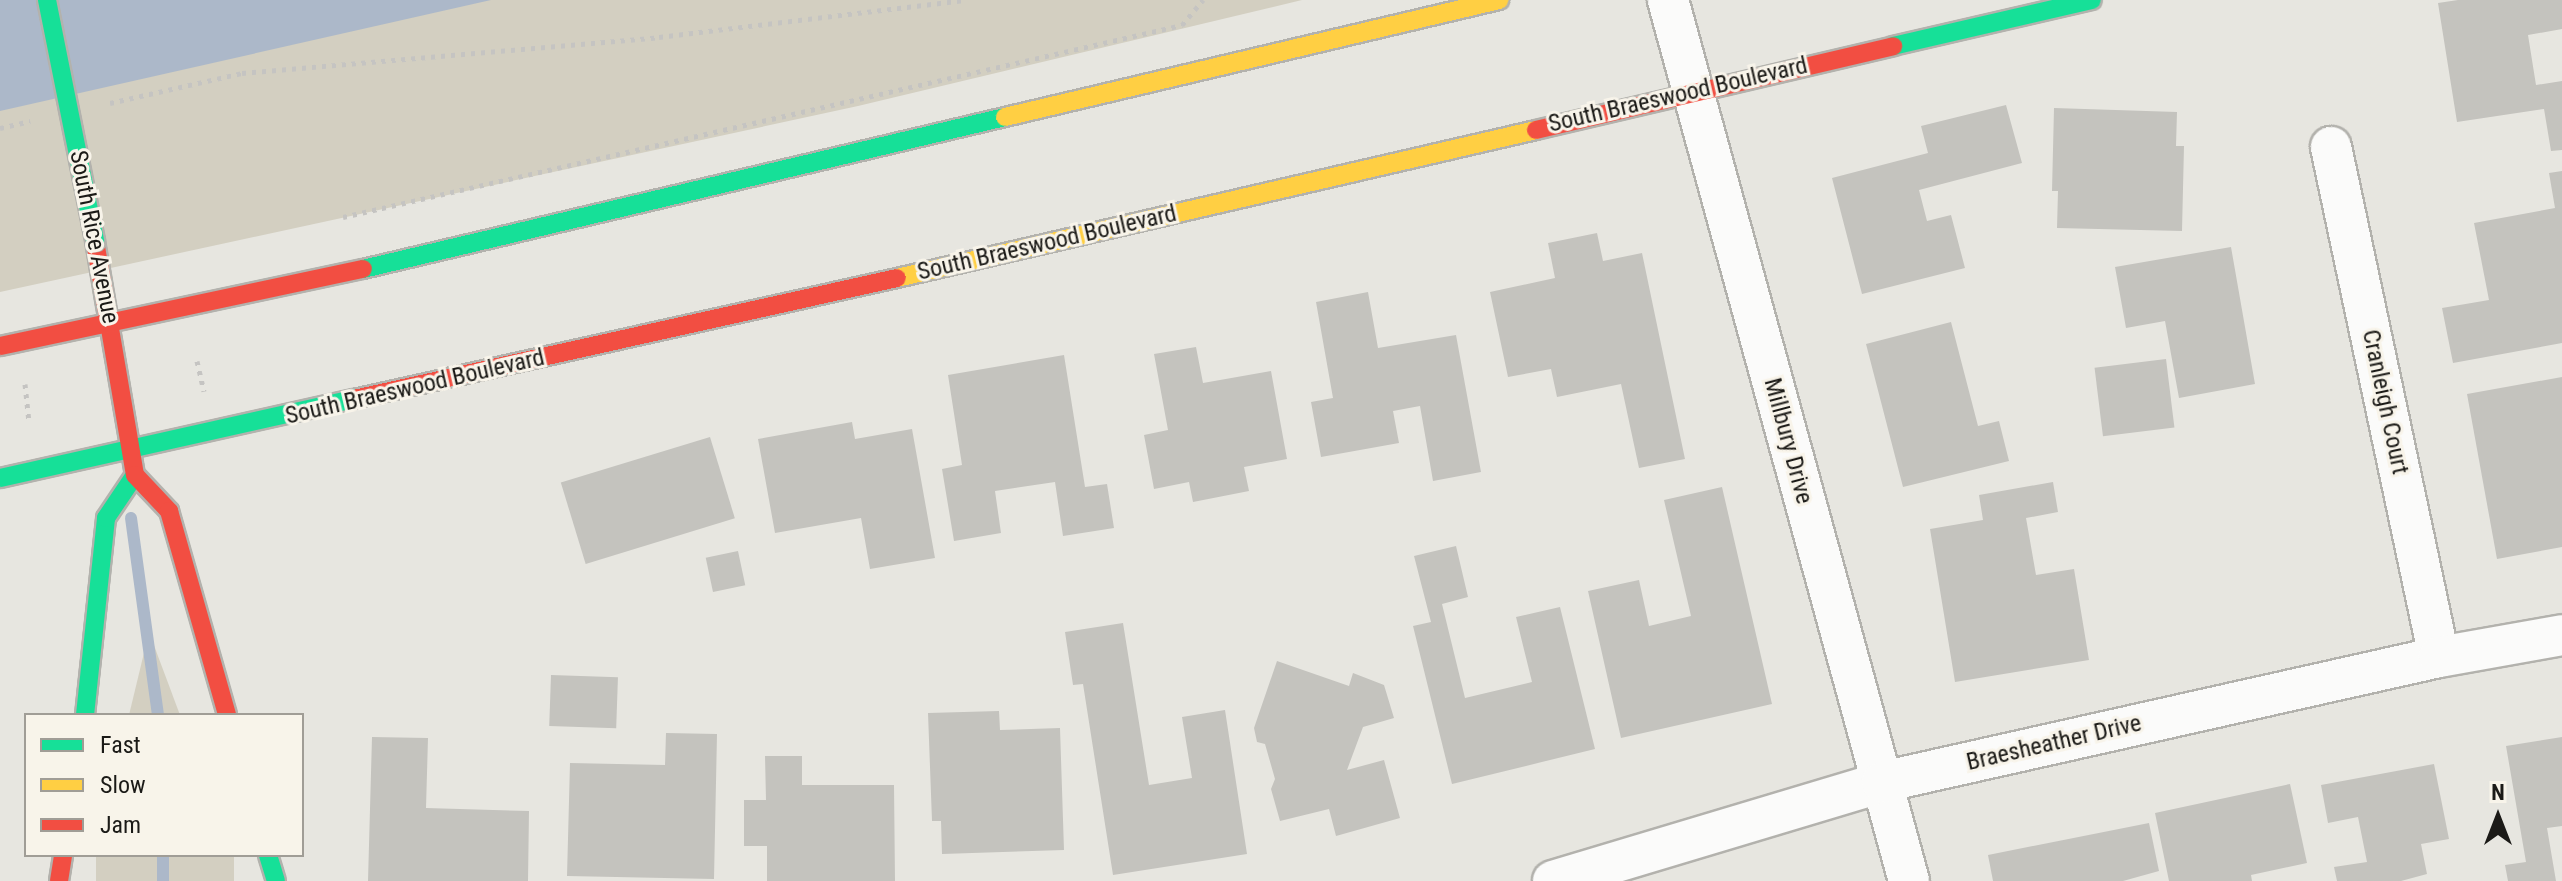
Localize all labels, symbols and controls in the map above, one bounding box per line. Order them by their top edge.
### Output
street label: South Braeswood Boulevard [1546,51,1810,139]
street label: South Rice Avenue [63,148,125,326]
street label: South Braeswood Boulevard [915,199,1179,287]
street label: Cranleigh Court [2356,327,2414,477]
street label: South Braeswood Boulevard [283,343,547,431]
street label: Millbury Drive [1757,375,1819,507]
street label: Braesheather Drive [1964,709,2144,777]
legend [24,713,304,857]
text: Fast [100,731,141,759]
text: Slow [100,771,146,799]
north arrow [2458,777,2538,857]
text: N [2491,780,2505,805]
text: Jam [100,811,141,839]

